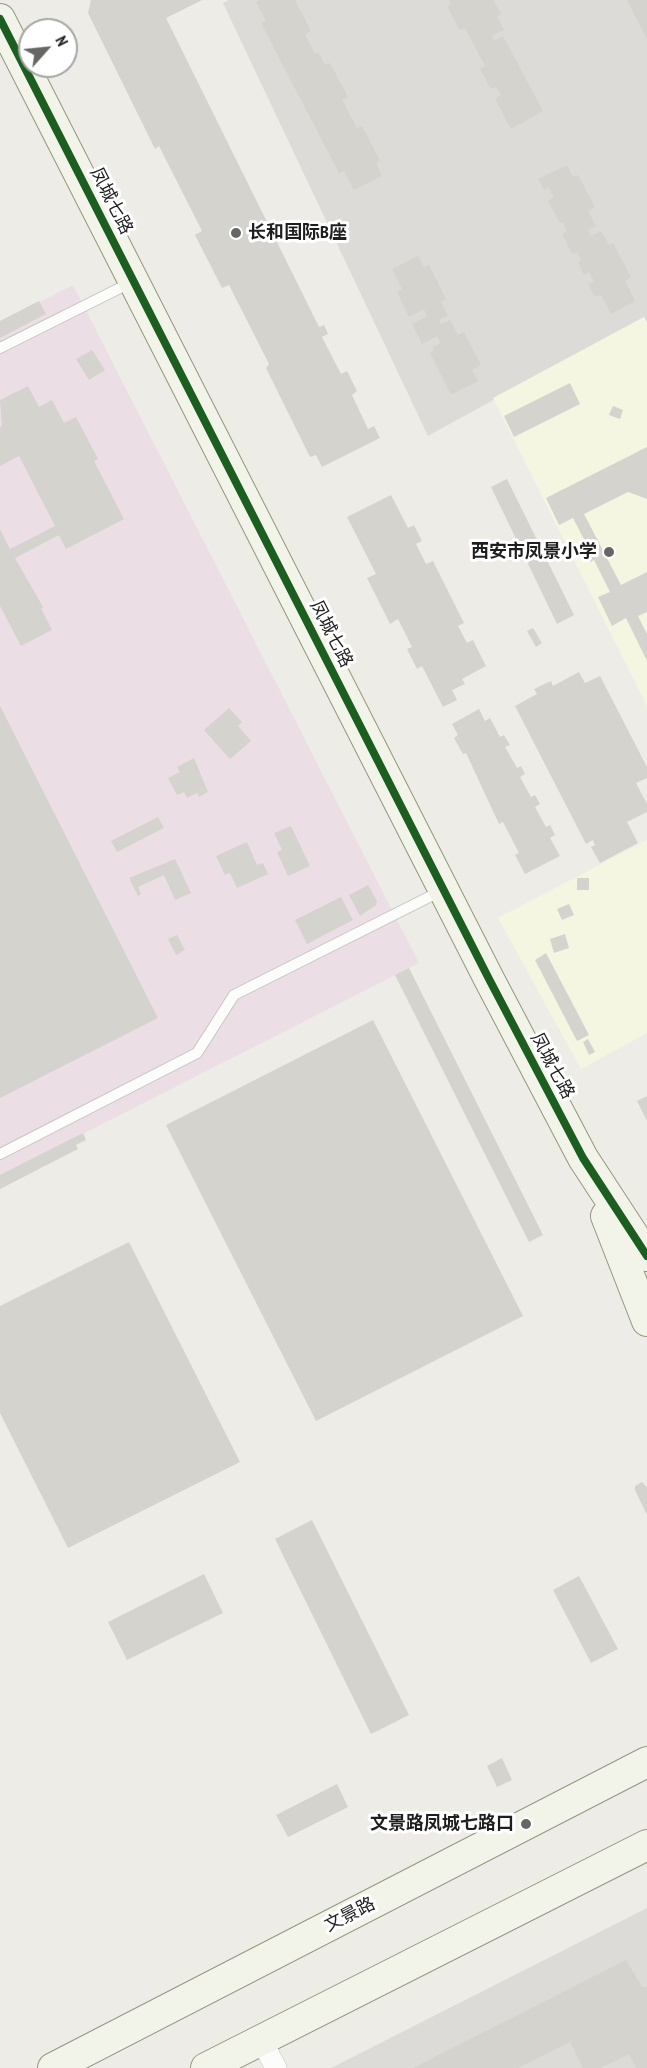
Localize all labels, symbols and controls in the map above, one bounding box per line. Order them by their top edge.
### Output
north arrow [18,18,78,78]
text: N [51,32,73,49]
street label: 凤城七路 [85,164,137,238]
place label: 长和国际B座 [248,222,347,244]
marker: 长和国际B座 [229,226,243,240]
place label: 西安市凤景小学 [471,541,597,563]
marker: 西安市凤景小学 [602,545,616,559]
street label: 凤城七路 [305,597,357,671]
street label: 凤城七路 [526,1029,578,1103]
place label: 文景路凤城七路口 [370,1813,514,1835]
marker: 文景路凤城七路口 [519,1817,533,1831]
street label: 文景路 [321,1893,379,1937]

